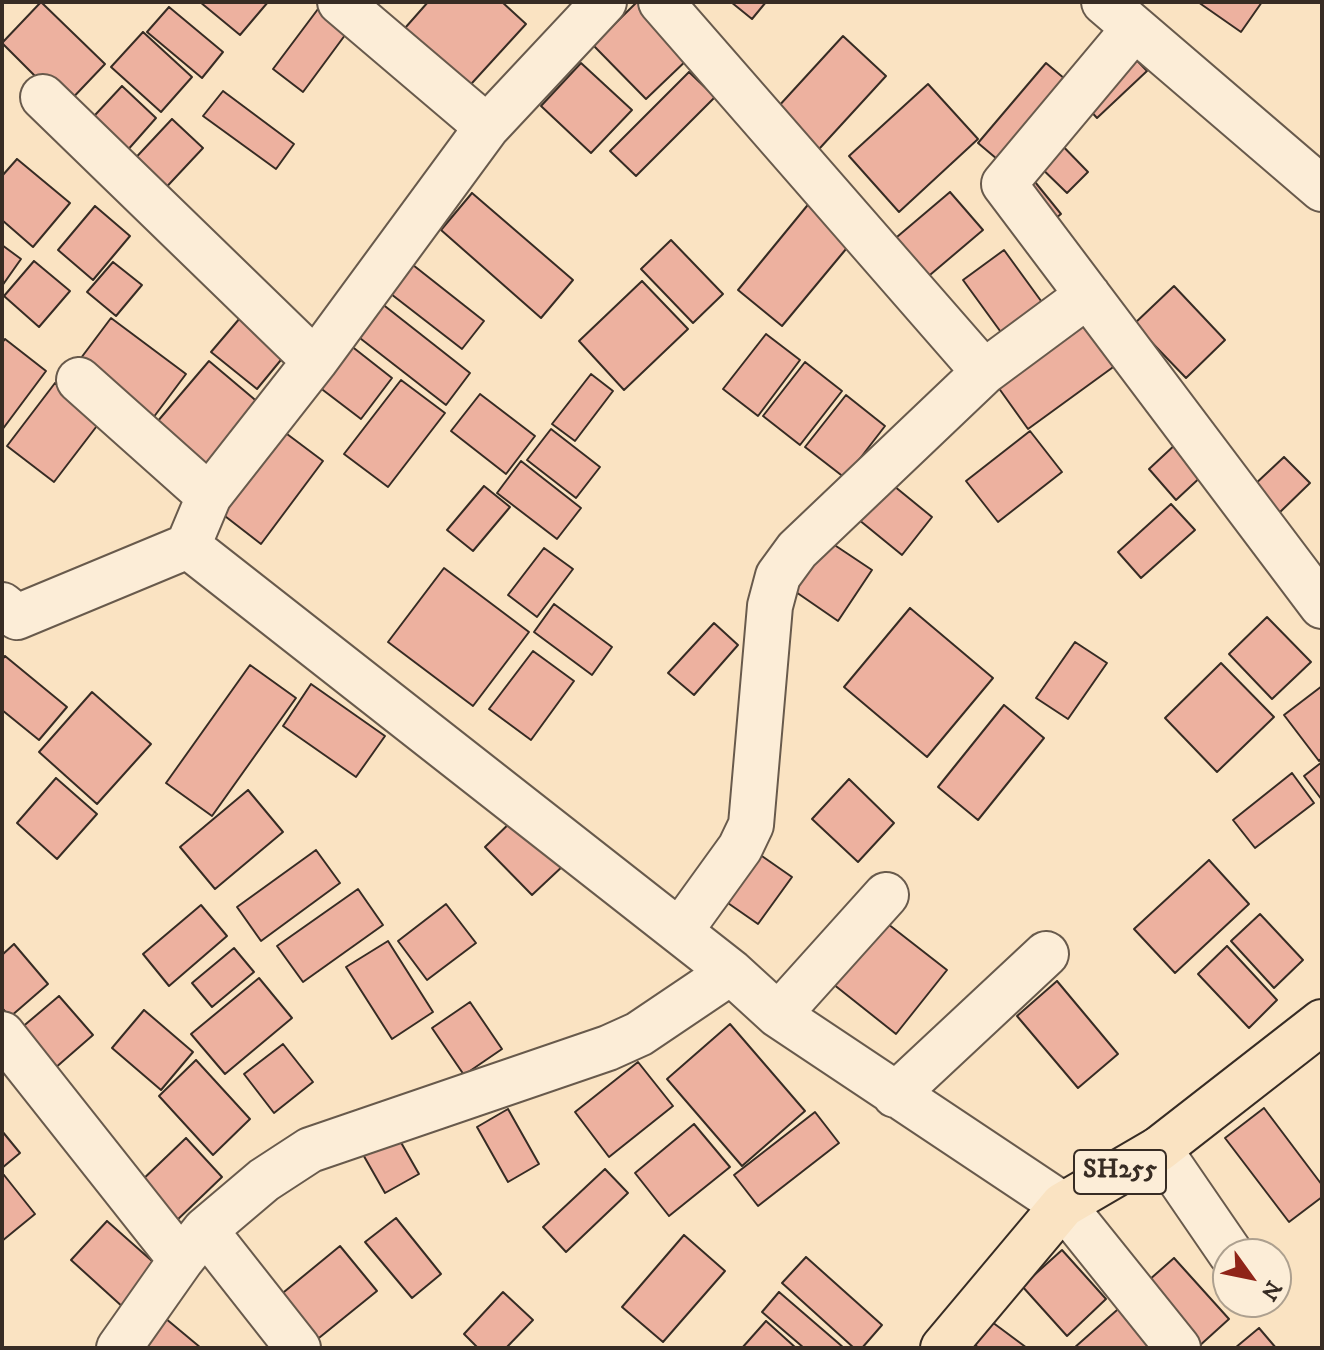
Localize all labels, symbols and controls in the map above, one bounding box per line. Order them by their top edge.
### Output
road number: SH255 [1074,1150,1166,1194]
north arrow [1212,1238,1292,1318]
text: N [1255,1275,1287,1305]

